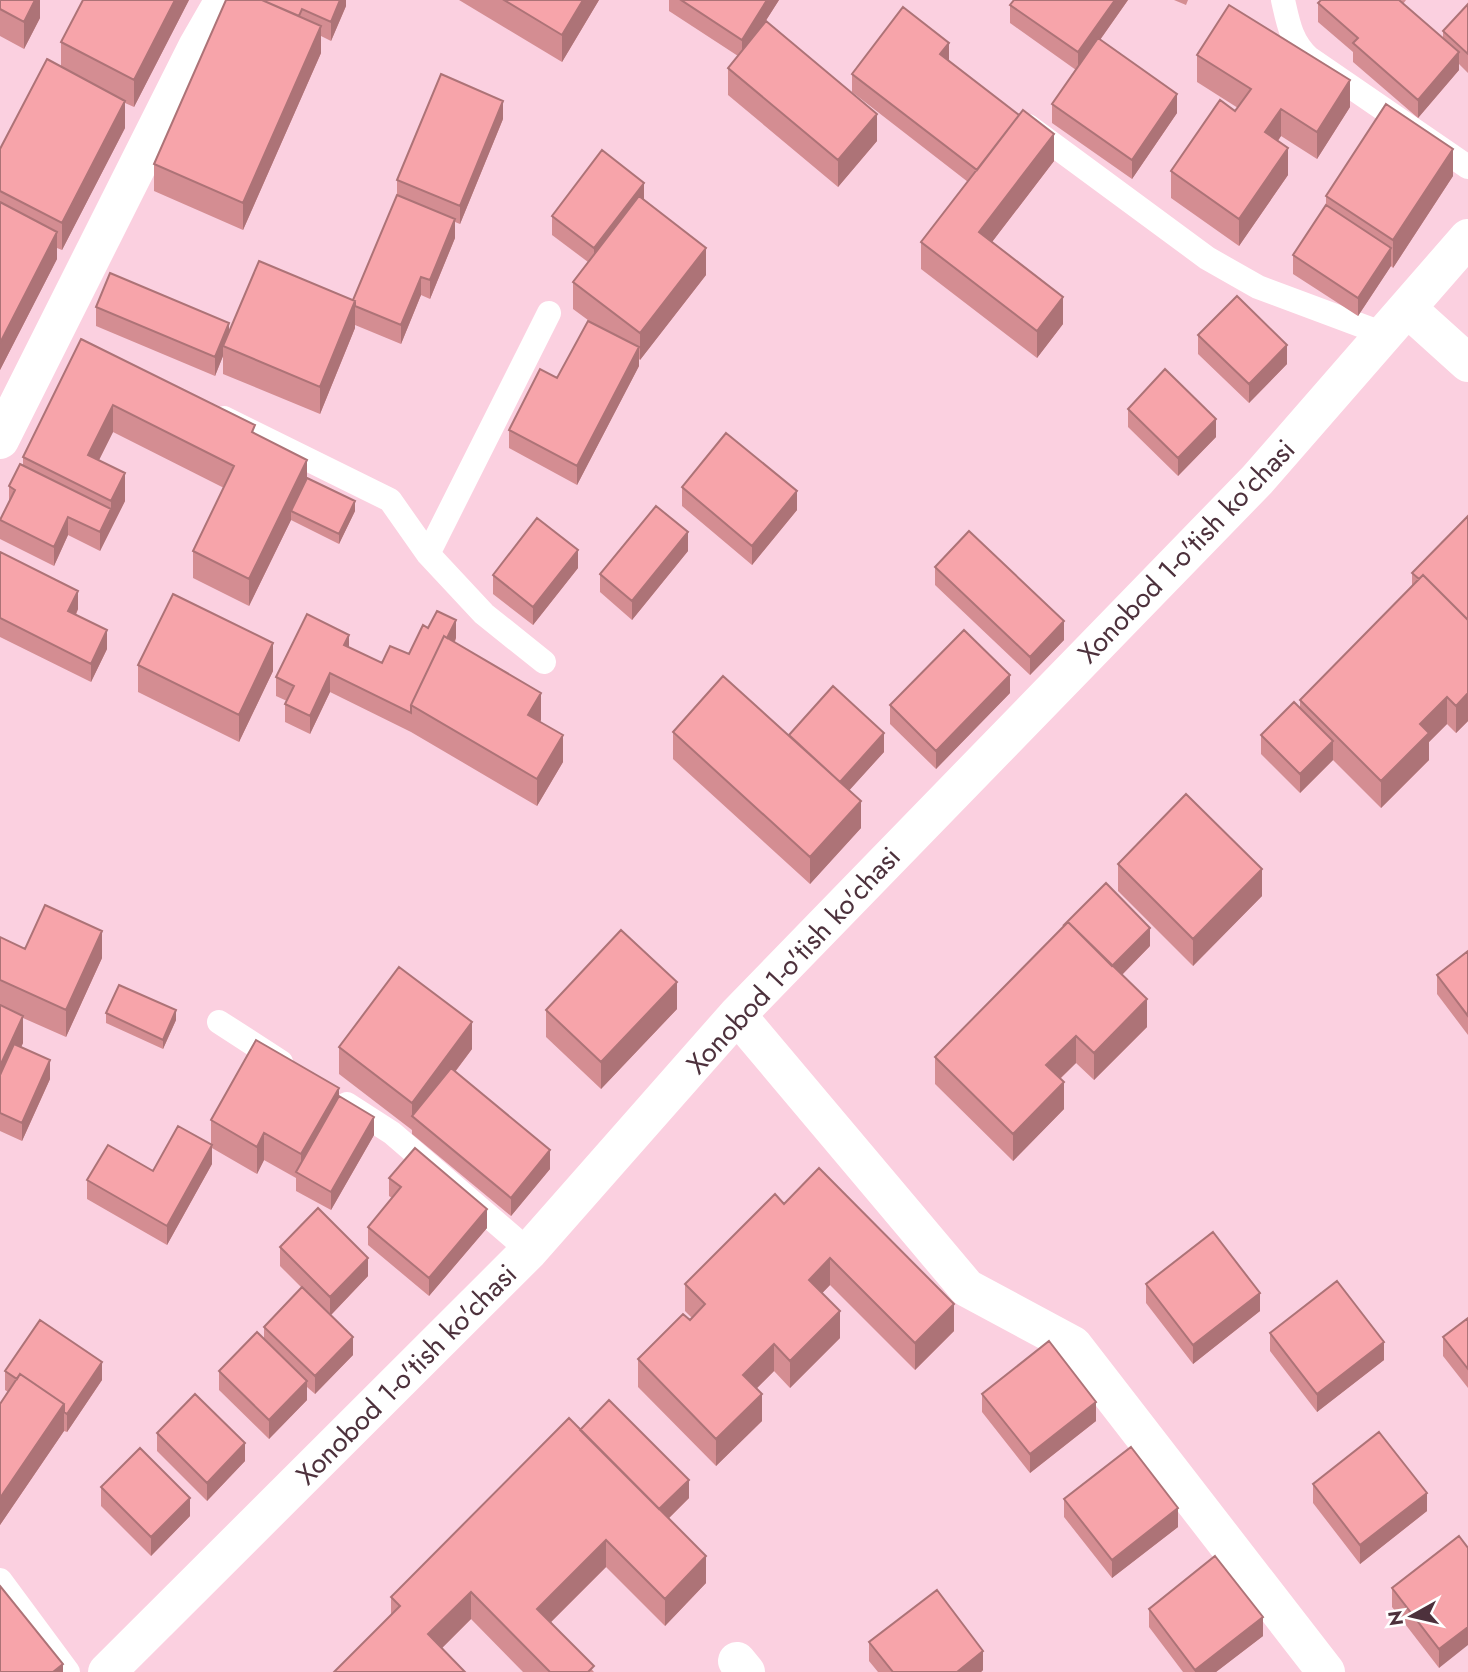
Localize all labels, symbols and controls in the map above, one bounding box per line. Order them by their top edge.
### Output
street label: Xonobod 1-o'tish ko'chasi [1068,430,1305,673]
street label: Xonobod 1-o'tish ko'chasi [677,837,910,1083]
street label: Xonobod 1-o'tish ko'chasi [287,1255,526,1494]
north arrow [1377,1581,1447,1651]
text: N [1381,1609,1410,1628]

